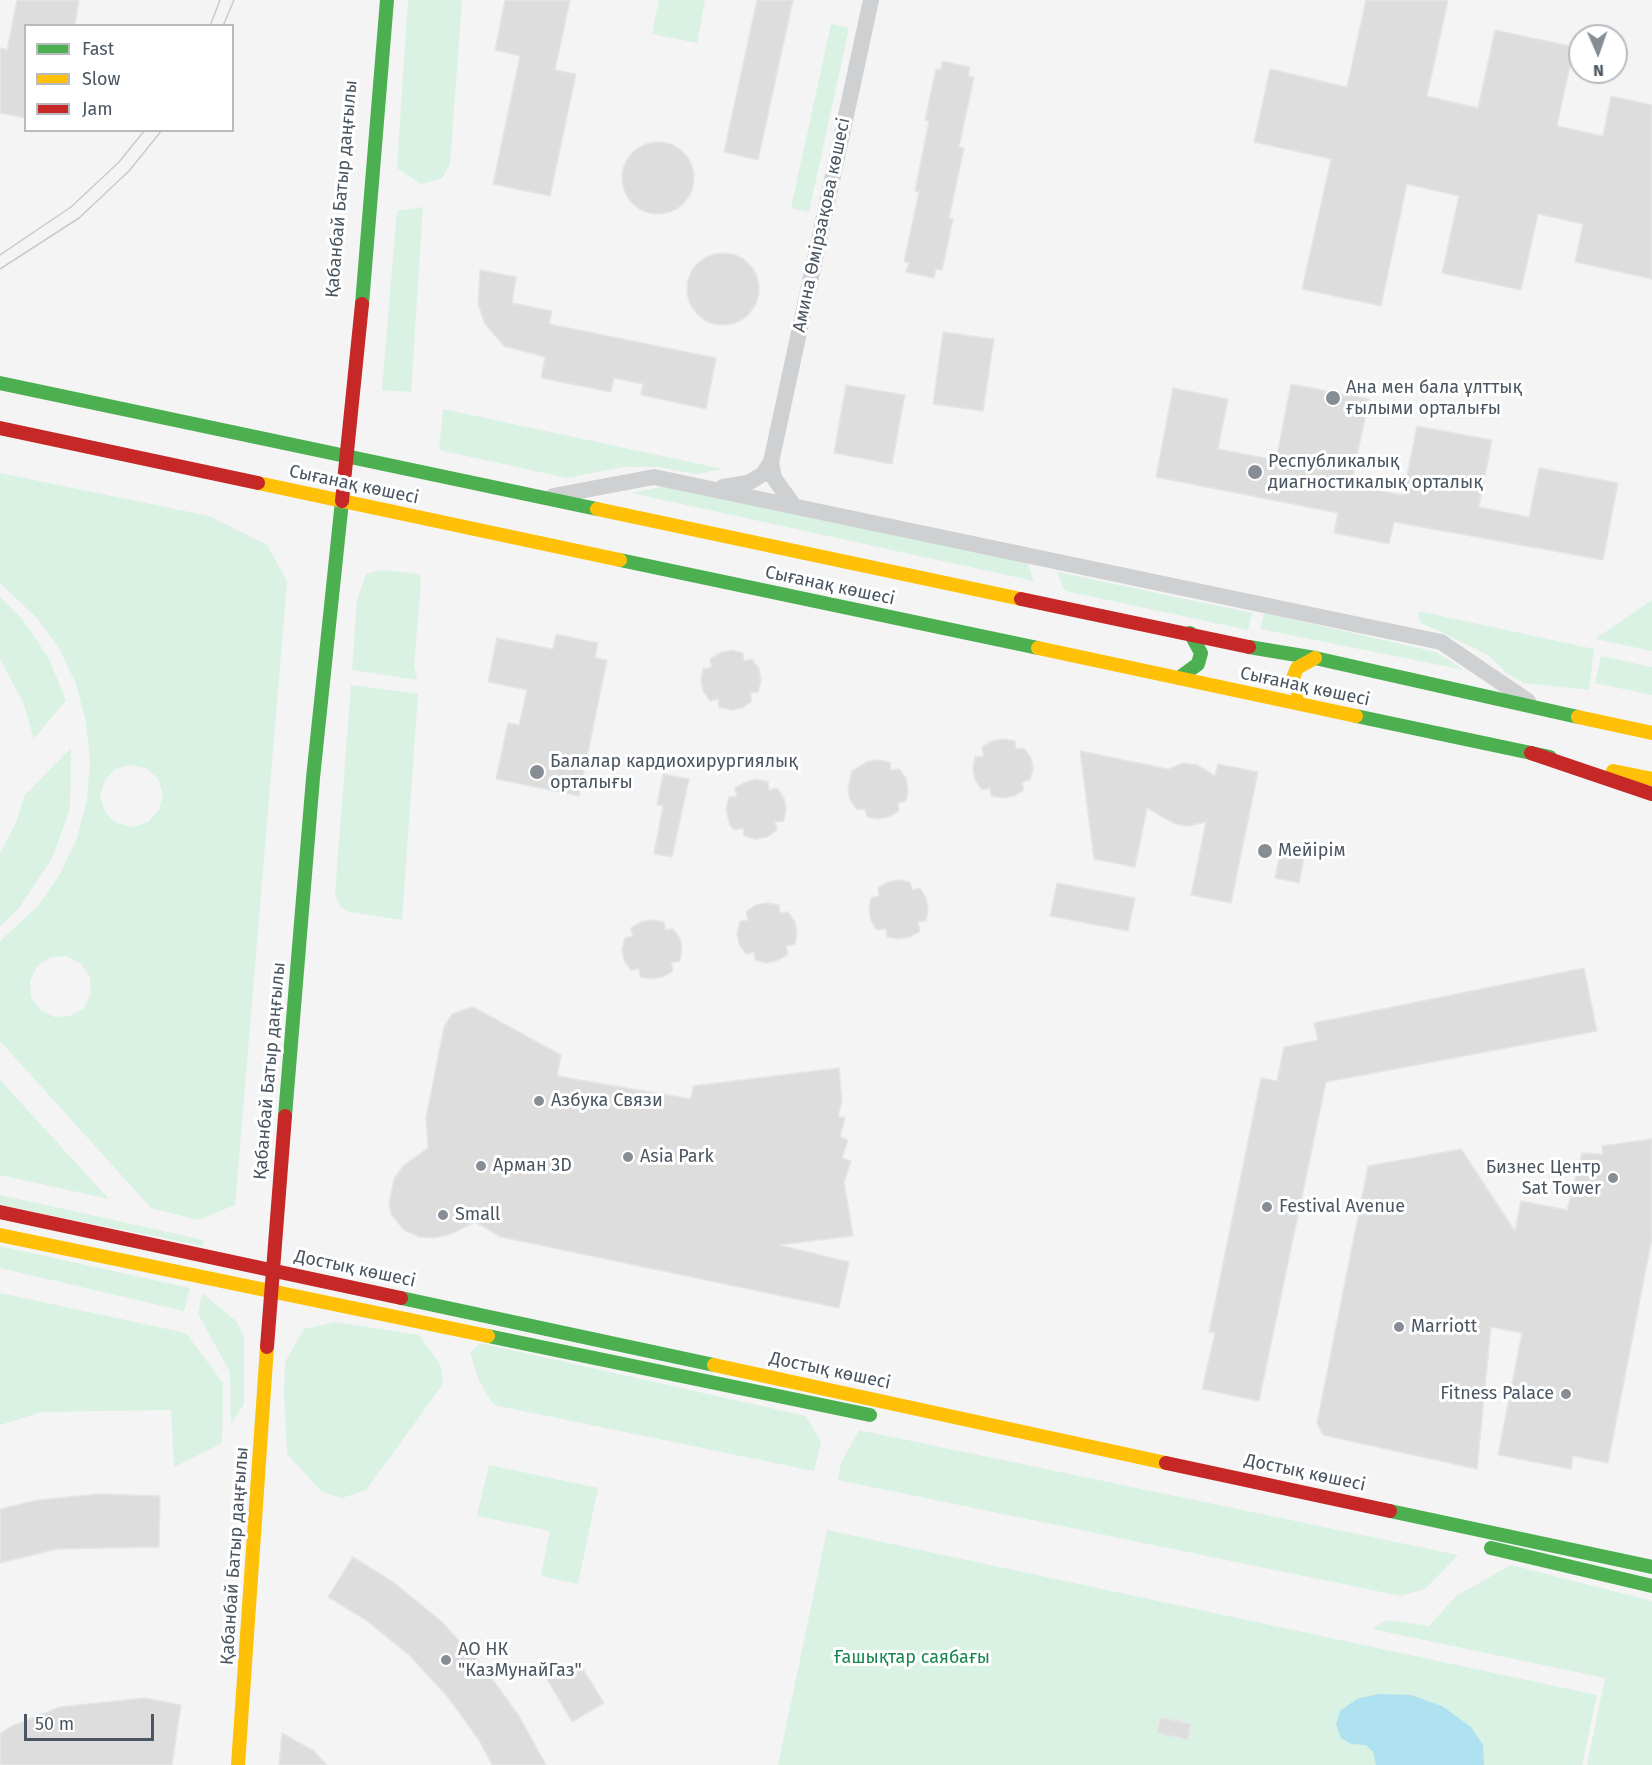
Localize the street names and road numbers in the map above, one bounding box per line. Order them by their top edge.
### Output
street label: Қабанбай Батыр даңғылы [322,79,362,299]
street label: Амина Өмірзақова көшесі [789,116,855,334]
street label: Сығанақ көшесі [287,461,421,509]
street label: Сығанақ көшесі [763,562,897,610]
street label: Сығанақ көшесі [1238,663,1372,711]
street label: Қабанбай Батыр даңғылы [250,961,290,1181]
street label: Достық көшесі [293,1246,417,1292]
street label: Достық көшесі [768,1348,892,1394]
street label: Қабанбай Батыр даңғылы [217,1446,253,1666]
street label: Достық көшесі [1243,1450,1367,1496]

